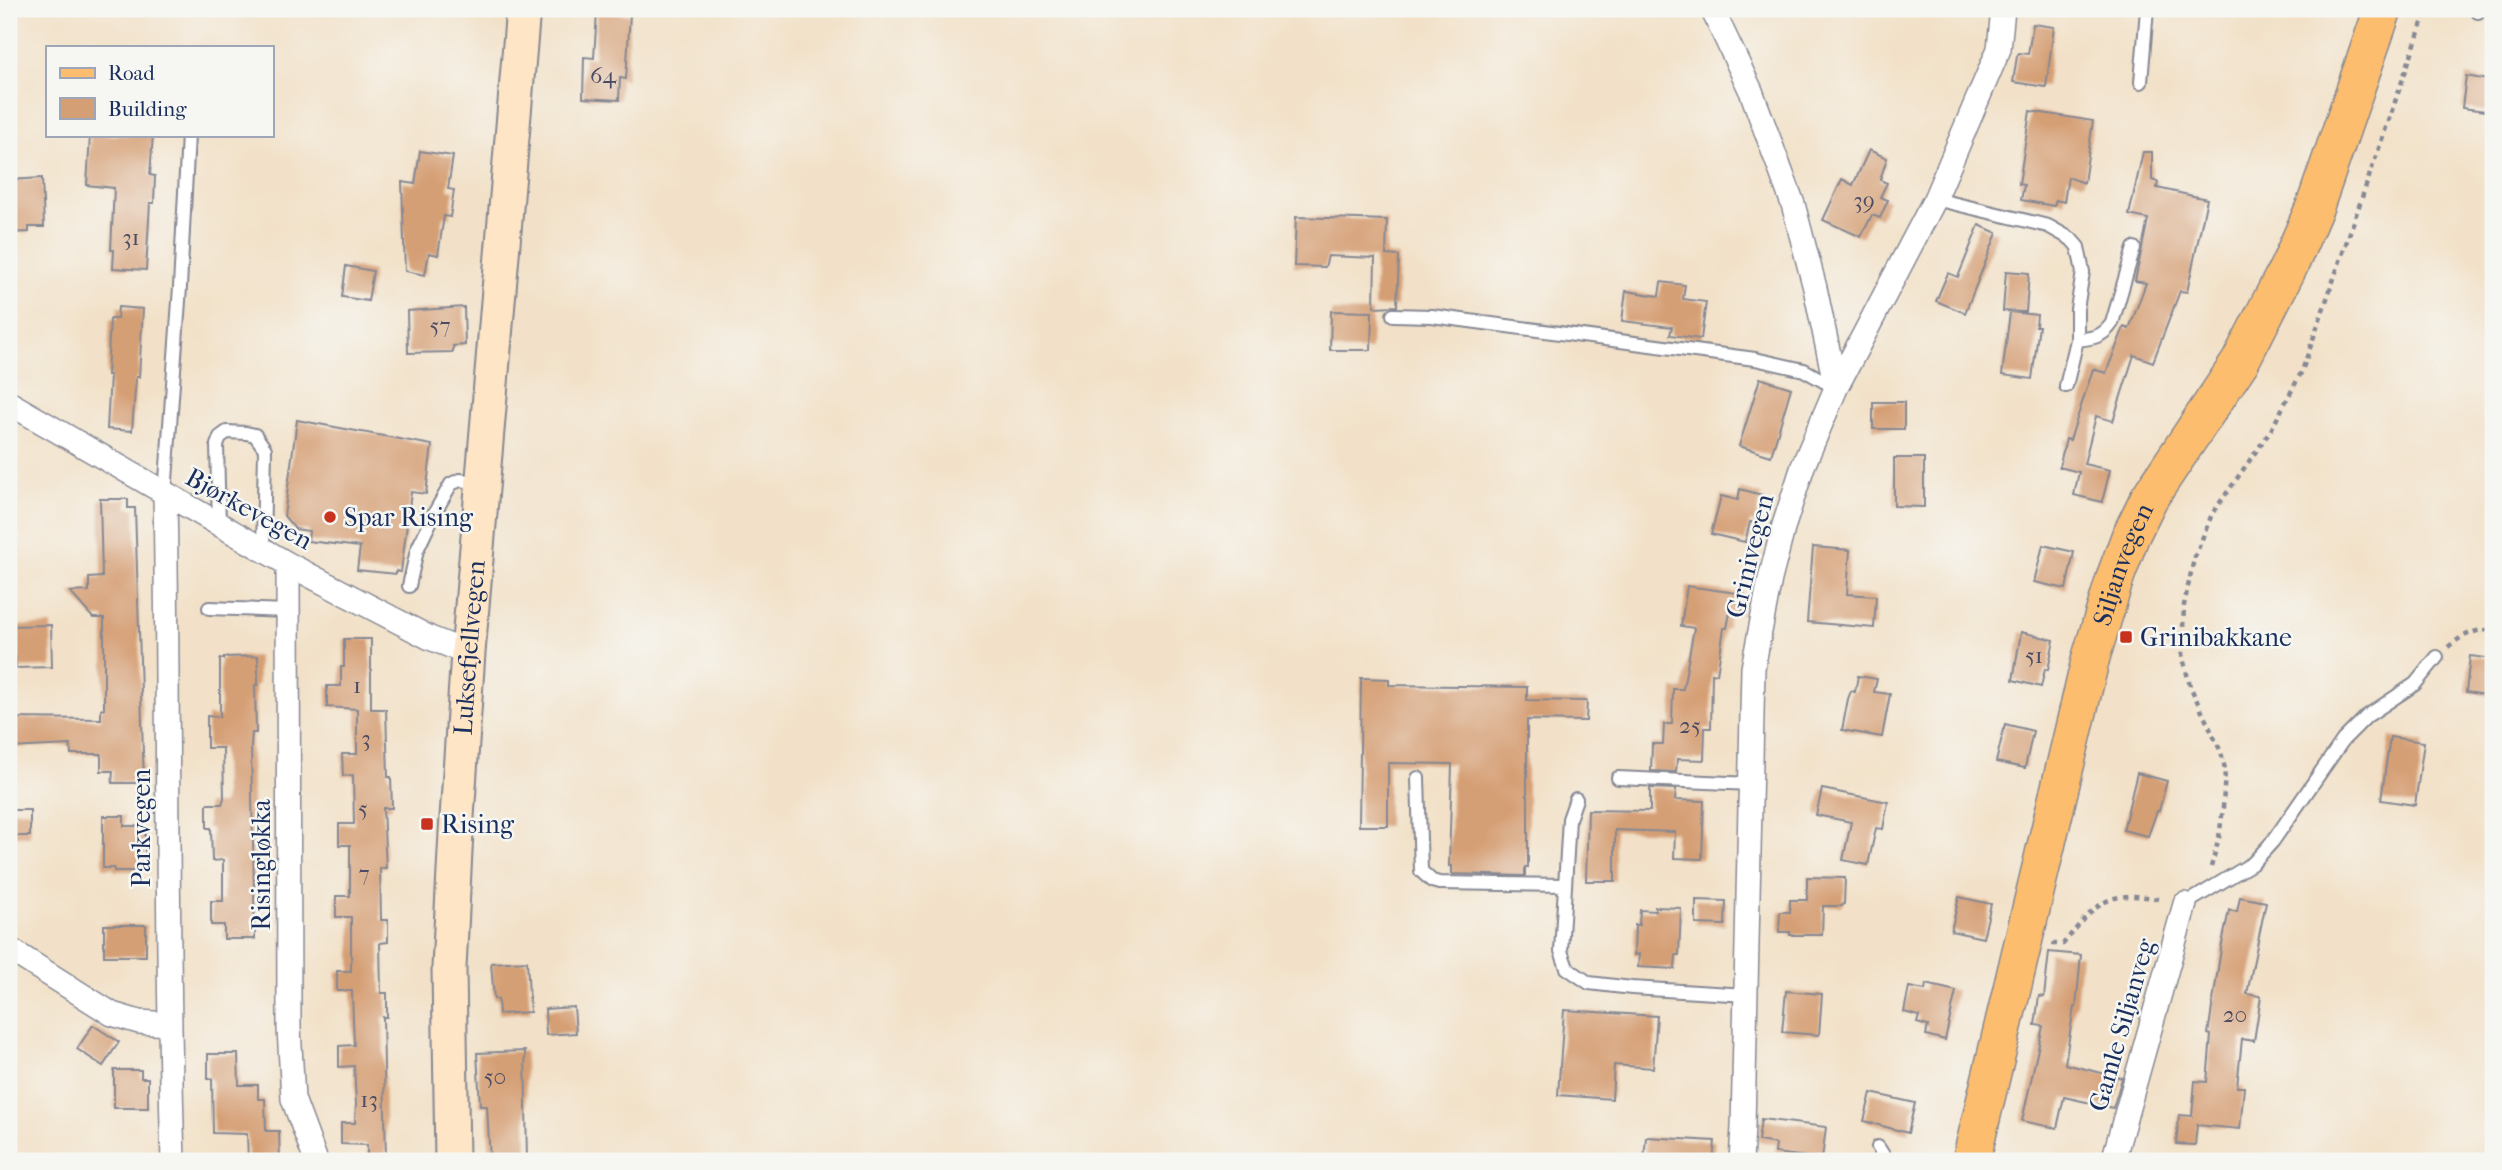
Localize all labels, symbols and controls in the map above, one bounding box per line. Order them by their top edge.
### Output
legend [46,46,273,136]
text: Road [108,61,155,85]
house number: 64 [590,62,617,89]
text: Building [108,97,187,121]
house number: 39 [1853,187,1875,214]
house number: 31 [122,224,140,251]
house number: 57 [429,312,451,339]
street label: Bjørkevegen [180,461,318,557]
street label: Grinivegen [1720,491,1780,621]
street label: Siljanvegen [2086,498,2160,629]
place label: Spar Rising [344,502,474,533]
marker: Spar Rising [322,509,338,525]
street label: Luksefjellvegen [447,559,491,736]
place label: Grinibakkane [2140,622,2292,653]
marker: Grinibakkane [2118,629,2134,645]
house number: 51 [2025,642,2043,669]
house number: 1 [353,672,361,699]
house number: 25 [1679,712,1701,739]
house number: 3 [361,725,371,752]
street label: Parkvegen [126,769,157,887]
house number: 5 [358,795,368,822]
street label: Risingløkka [246,798,277,931]
place label: Rising [441,809,515,840]
marker: Rising [419,816,435,832]
house number: 7 [358,860,370,887]
street label: Gamle Siljanveg [2083,934,2162,1115]
house number: 20 [2223,1001,2247,1028]
house number: 50 [484,1063,506,1090]
house number: 13 [360,1086,378,1113]

